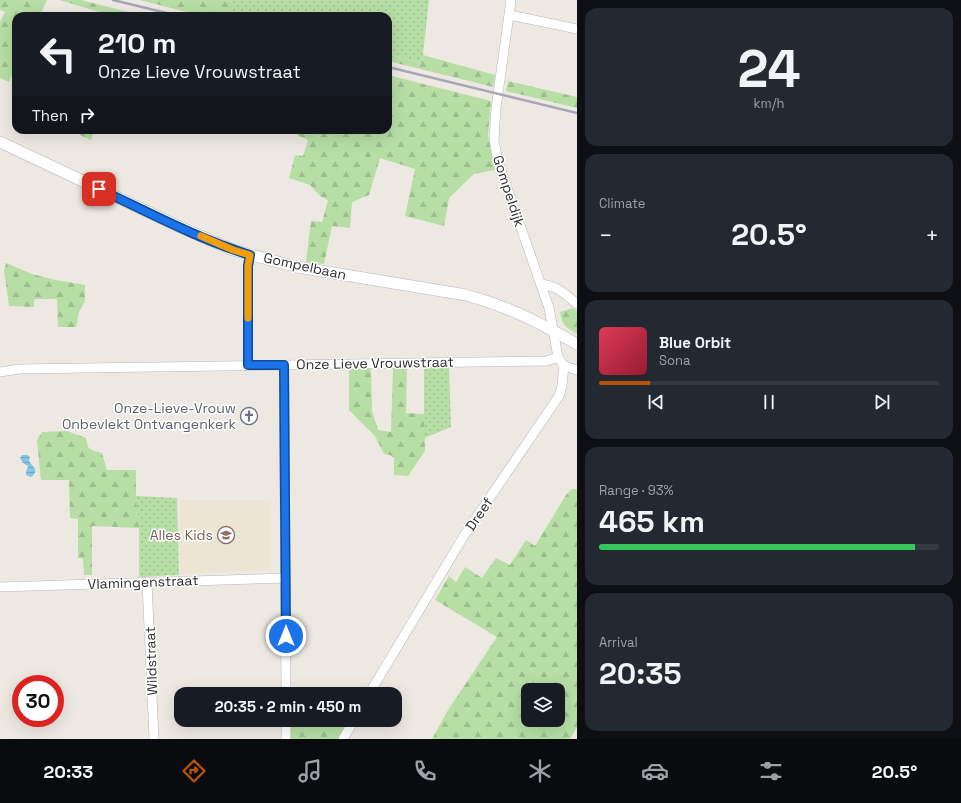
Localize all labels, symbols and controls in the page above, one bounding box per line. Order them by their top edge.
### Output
text: 210 m [98,25,176,61]
icon: left [32,28,84,80]
text: 24 [737,36,801,102]
text: Onze Lieve Vrouwstraat [98,60,301,83]
text: km/h [754,95,784,112]
icon: right [76,104,98,126]
text: Then [32,106,68,125]
street label: Gompeldijk [489,153,529,229]
pin [82,172,116,206]
icon: arrive [88,178,110,200]
text: Climate [599,195,645,212]
text: 20.5° [731,215,807,254]
text: − [599,221,613,249]
text: + [925,221,939,249]
street label: Gompelbaan [262,248,348,284]
text: Blue Orbit [659,333,731,352]
text: Sona [659,352,690,369]
street label: Onze Lieve Vrouwstraat [296,353,454,373]
icon: previous [645,391,667,413]
icon: pause [758,391,780,413]
icon: next [871,391,893,413]
place label: Onze-Lieve-Vrouw Onbevlekt Ontvangenkerk [62,399,236,433]
church icon: Onze-Lieve-Vrouw Onbevlekt Ontvangenkerk [239,406,259,426]
text: Range · 93% [599,482,674,499]
street label: Dreef [461,494,497,534]
text: 465 km [599,502,705,541]
school or university icon: Alles Kids [216,525,236,545]
place label: Alles Kids [150,526,213,544]
street label: Vlamingenstraat [87,571,199,593]
position arrow [265,615,307,657]
street label: Wildstraat [141,626,161,696]
text: Arrival [599,634,638,651]
text: 20:35 [599,654,681,693]
speed limit sign: 30 [12,675,64,727]
map controls [521,683,565,727]
button: layers [521,683,565,727]
text: 20:35 · 2 min · 450 m [215,697,361,716]
icon: directions [180,757,208,785]
icon: music [296,757,324,785]
icon: phone [411,757,439,785]
icon: climate [526,757,554,785]
icon: car [641,757,669,785]
icon: filters [757,757,785,785]
text: 20:33 [44,760,93,783]
text: 20.5° [872,760,917,783]

